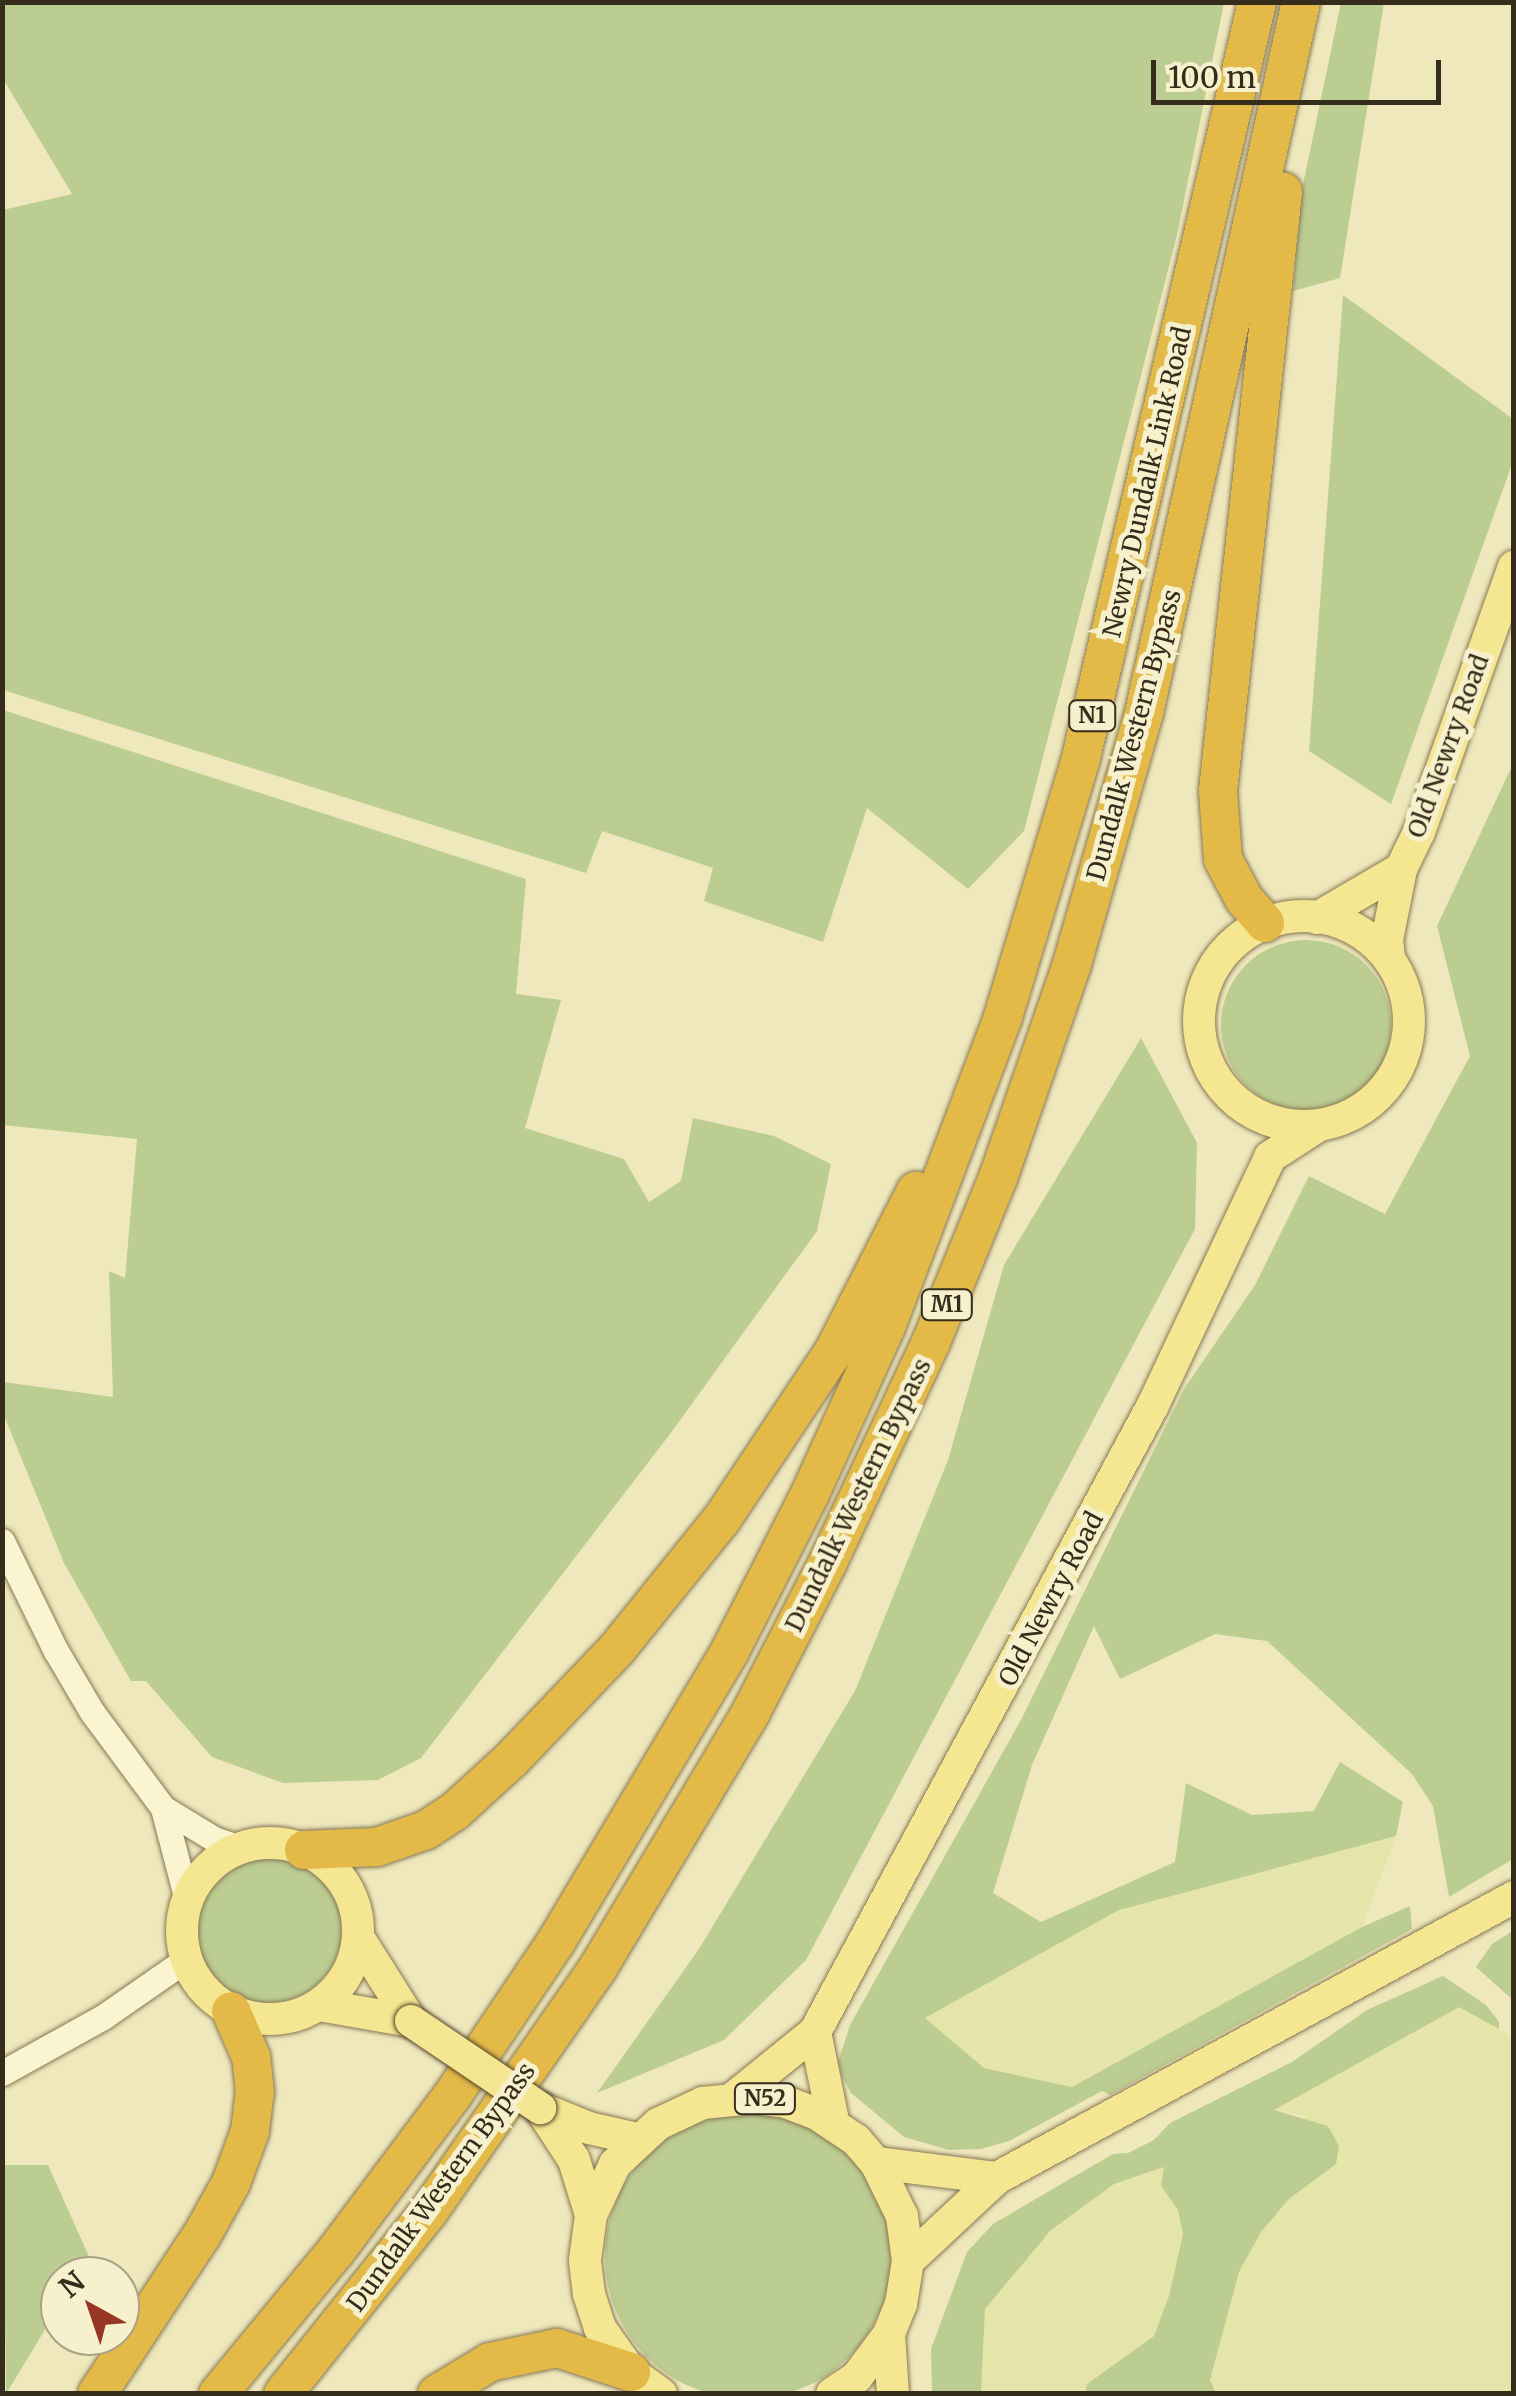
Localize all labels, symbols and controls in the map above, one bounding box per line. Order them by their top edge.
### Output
scale bar [1156,40,1446,102]
text: 100 m [1168,58,1256,96]
street label: Newry Dundalk Link Road [1097,324,1197,640]
street label: Dundalk Western Bypass [1081,586,1187,884]
street label: Old Newry Road [1401,650,1495,842]
road number: N1 [1067,699,1117,733]
road number: M1 [920,1288,974,1322]
street label: Dundalk Western Bypass [779,1354,937,1636]
street label: Old Newry Road [992,1507,1110,1691]
street label: Dundalk Western Bypass [341,2057,541,2317]
road number: N52 [732,2082,798,2116]
north arrow [40,2256,140,2356]
text: N [52,2264,92,2305]

